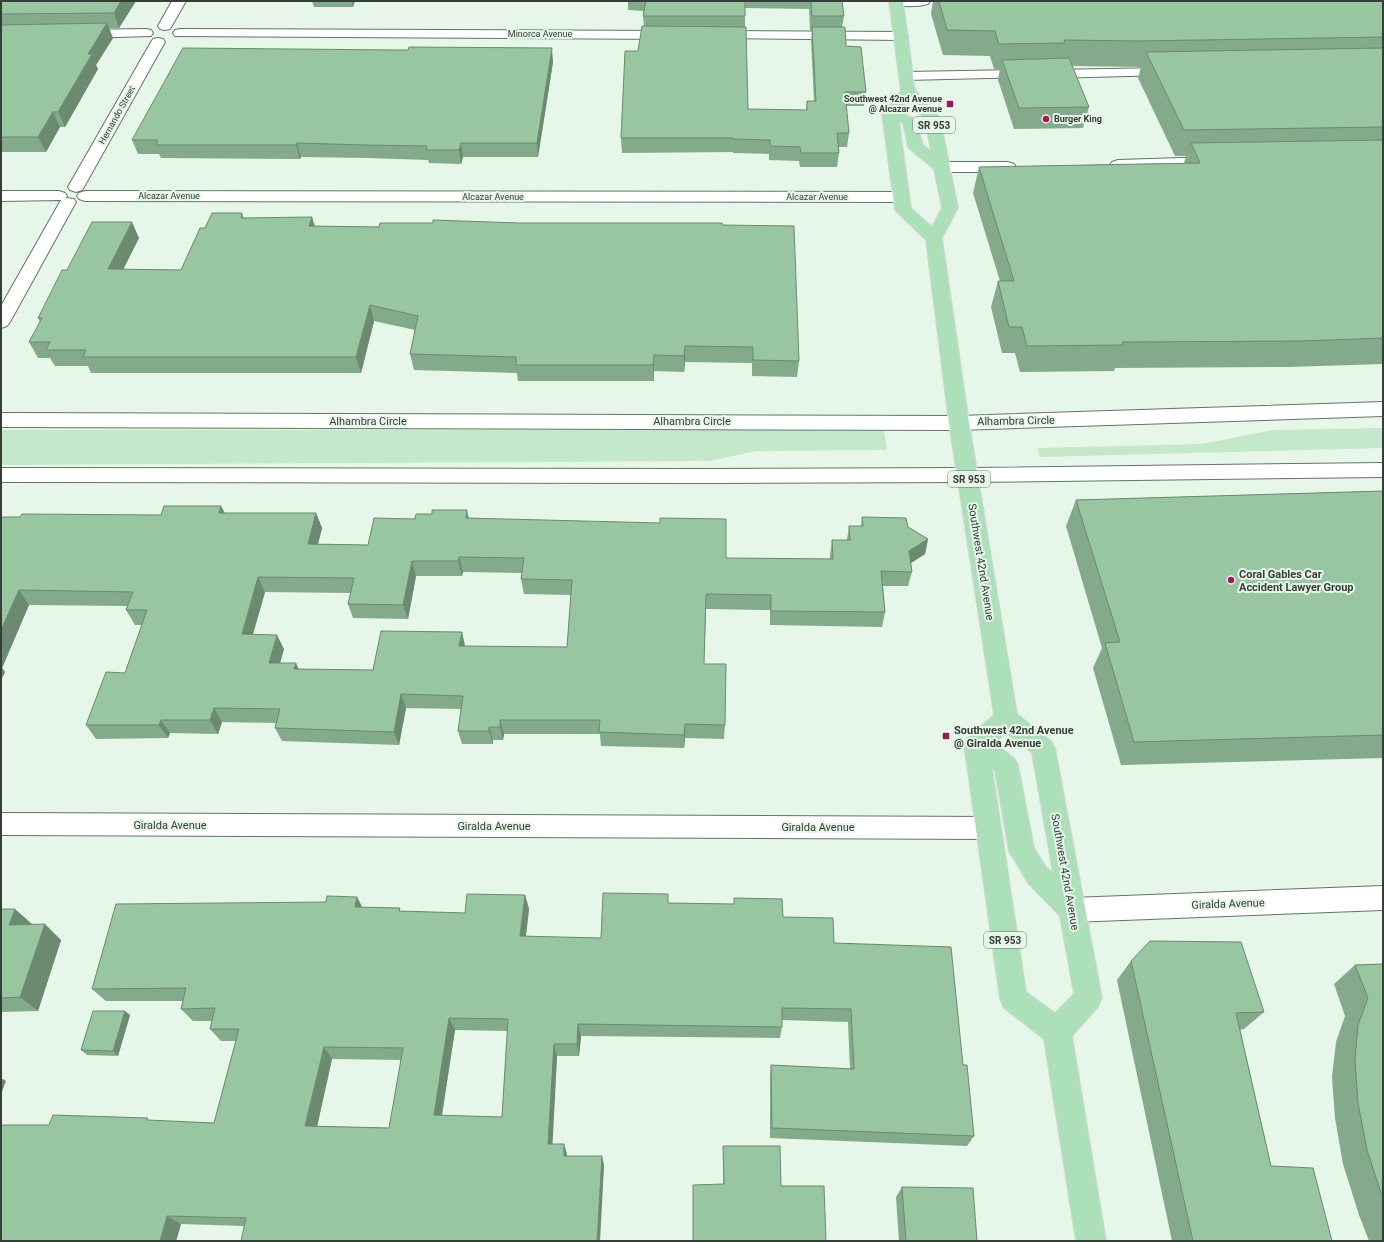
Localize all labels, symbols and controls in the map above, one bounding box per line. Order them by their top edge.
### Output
street label: Minorca Avenue [508,29,572,39]
street label: Hernando Street [97,84,137,146]
place label: Southwest 42nd Avenue @ Alcazar Avenue [844,94,942,114]
marker: Southwest 42nd Avenue @ Alcazar Avenue [945,99,955,109]
marker: Burger King [1041,114,1051,124]
place label: Burger King [1054,114,1102,124]
road number: SR 953 [913,117,955,133]
street label: Alcazar Avenue [138,191,200,201]
street label: Alcazar Avenue [462,192,524,202]
street label: Alcazar Avenue [786,192,848,202]
street label: Alhambra Circle [977,414,1055,428]
street label: Alhambra Circle [329,415,407,428]
street label: Alhambra Circle [653,415,731,428]
road number: SR 953 [948,471,990,487]
street label: Southwest 42nd Avenue [965,503,997,621]
place label: Coral Gables Car Accident Lawyer Group [1239,568,1354,594]
marker: Coral Gables Car Accident Lawyer Group [1226,575,1236,585]
place label: Southwest 42nd Avenue @ Giralda Avenue [954,724,1074,750]
marker: Southwest 42nd Avenue @ Giralda Avenue [941,731,951,741]
street label: Southwest 42nd Avenue [1048,813,1082,931]
street label: Giralda Avenue [133,819,207,832]
street label: Giralda Avenue [457,820,531,833]
street label: Giralda Avenue [781,821,855,834]
street label: Giralda Avenue [1191,896,1265,912]
road number: SR 953 [984,932,1026,948]

